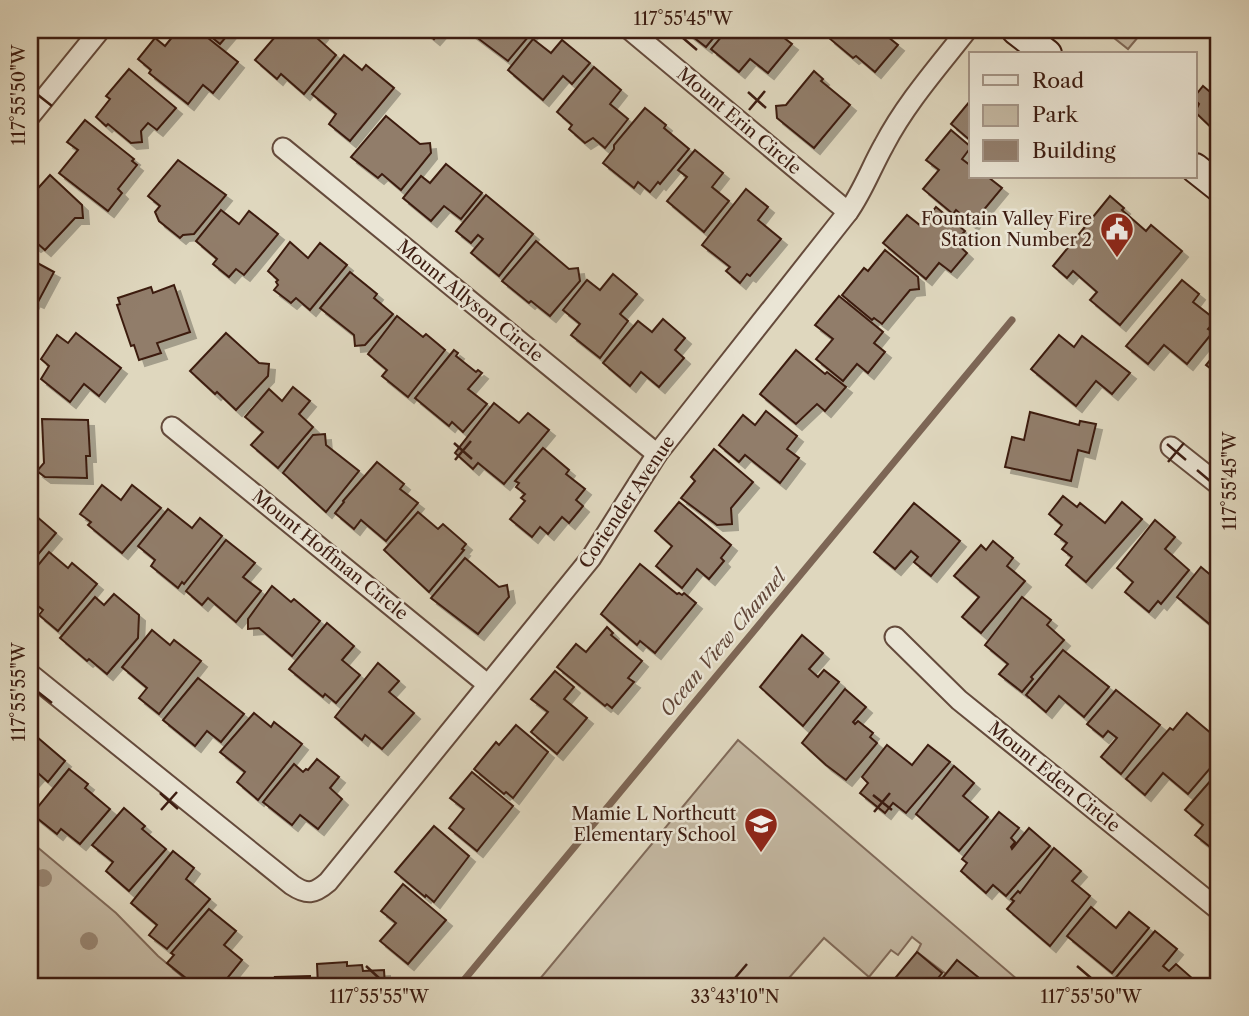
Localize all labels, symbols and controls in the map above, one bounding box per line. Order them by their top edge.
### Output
text: 117°55'45"W [633,8,734,30]
text: 117°55'50"W [8,43,30,145]
legend [969,52,1196,178]
street label: Mount Erin Circle [672,63,806,179]
text: Road [1032,68,1084,93]
text: Park [1032,102,1078,127]
text: Building [1032,138,1117,163]
place label: Fountain Valley Fire Station Number 2 [921,208,1092,251]
public building icon: Fountain Valley Fire Station Number 2 [1098,210,1136,259]
street label: Mount Allyson Circle [392,235,548,367]
text: 117°55'45"W [1219,430,1241,531]
street label: Coriender Avenue [574,431,680,573]
street label: Mount Hoffman Circle [247,485,413,625]
water label: Ocean View Channel [655,564,792,721]
text: 117°55'55"W [8,641,30,742]
street label: Mount Eden Circle [984,717,1124,837]
place label: Mamie L Northcutt Elementary School [571,803,737,846]
school or university icon: Mamie L Northcutt Elementary School [742,805,780,854]
text: 117°55'55"W [329,986,430,1008]
text: 33°43'10"N [690,986,780,1008]
text: 117°55'50"W [1041,986,1143,1008]

